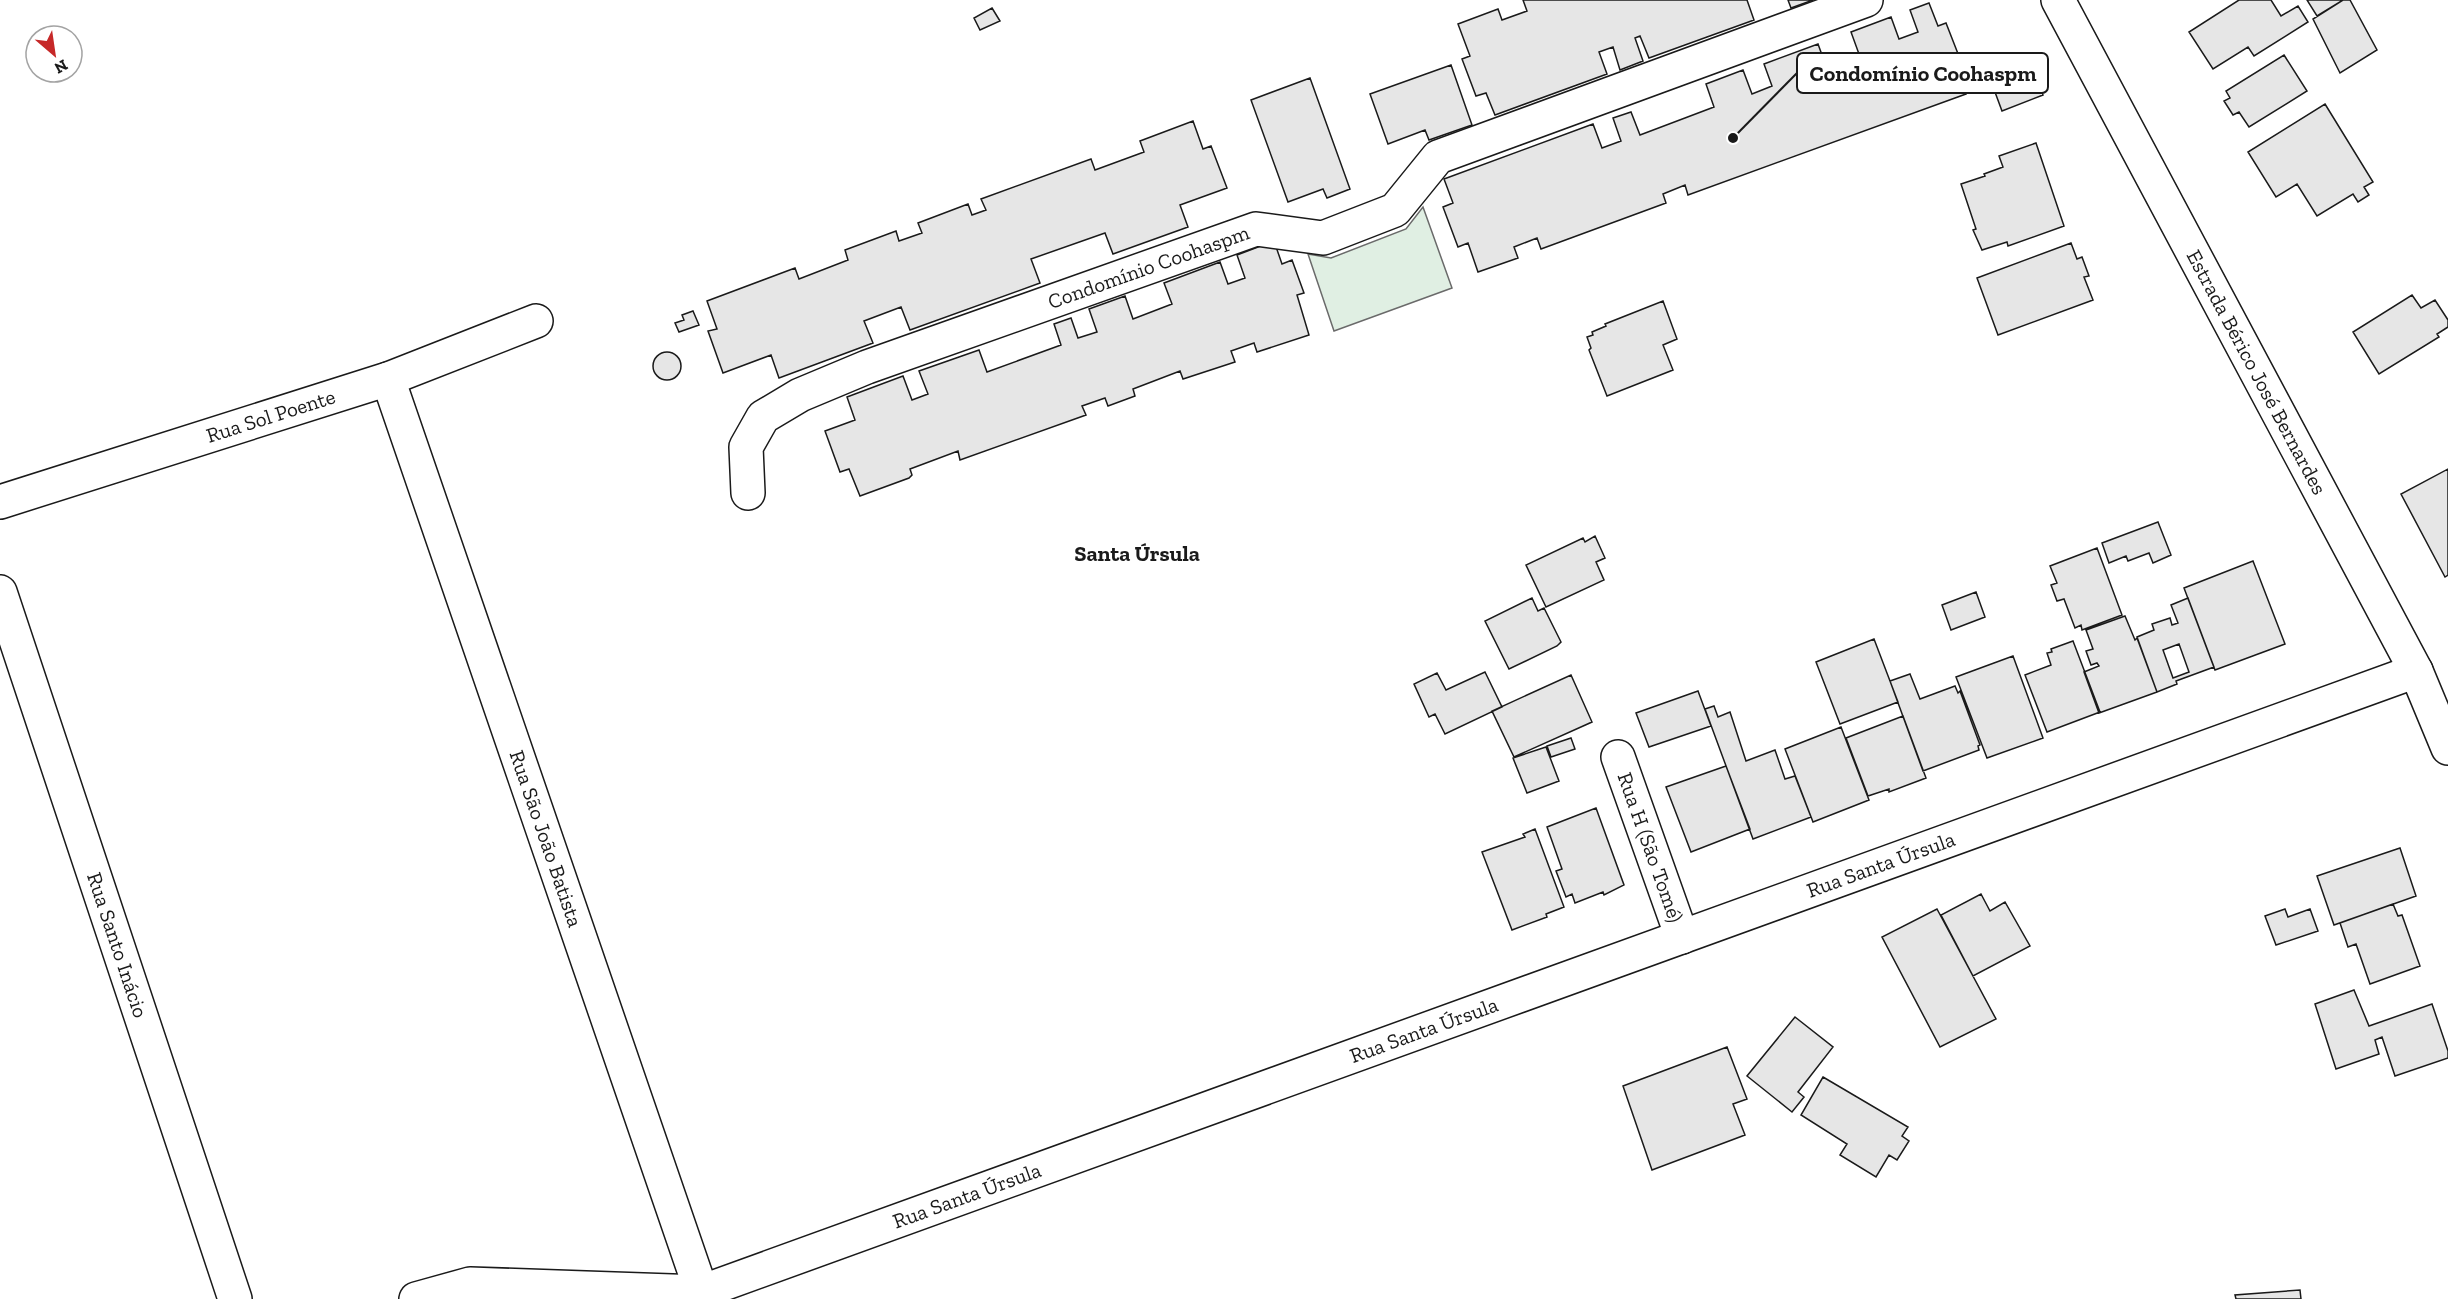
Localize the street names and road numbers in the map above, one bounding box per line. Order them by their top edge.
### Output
street label: Condomínio Coohaspm [1044,219,1253,314]
street label: Estrada Bérico José Bernardes [2182,245,2333,499]
street label: Rua Sol Poente [203,383,338,448]
street label: Rua São João Batista [504,747,588,930]
street label: Rua H (São Tomé) [1612,769,1689,926]
street label: Rua Santa Úrsula [1803,826,1958,903]
street label: Rua Santo Inácio [82,869,154,1021]
street label: Rua Santa Úrsula [1346,991,1501,1068]
street label: Rua Santa Úrsula [889,1157,1044,1234]

